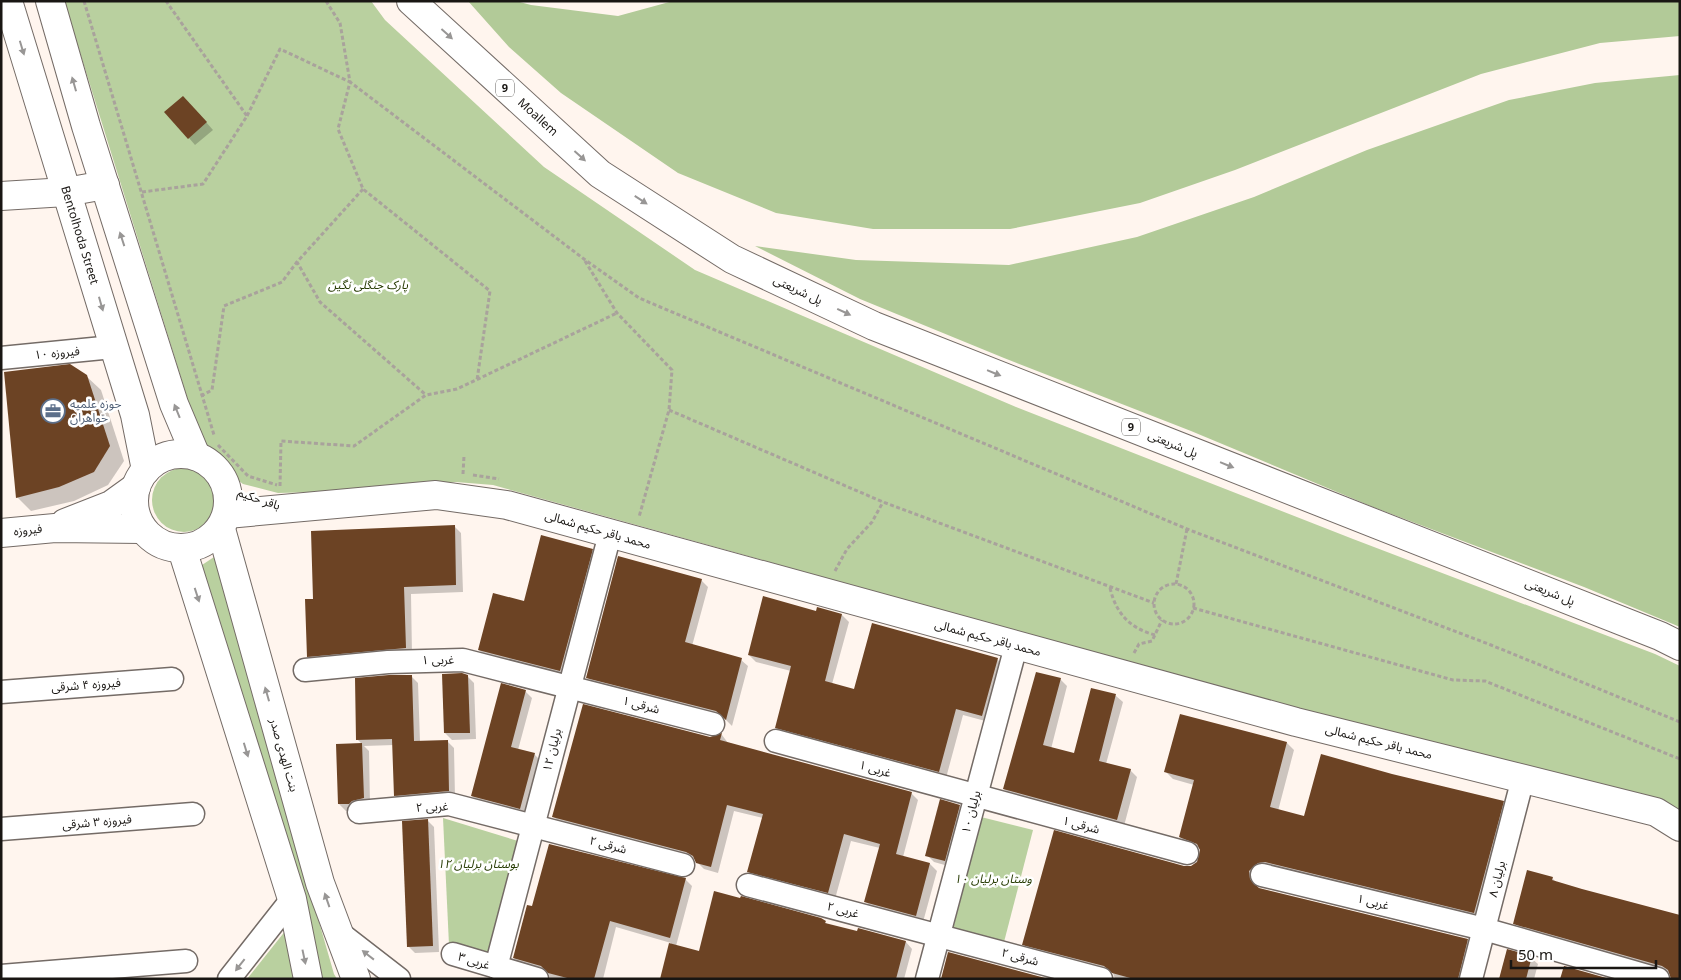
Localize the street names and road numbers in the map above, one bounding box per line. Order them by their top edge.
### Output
road number: 9 [496,80,514,96]
street label: Moallem [511,92,564,143]
street label: Bentolhoda Street [52,183,107,289]
street label: پل شریعتی [769,268,827,313]
street label: فیروزه ۱۰ [33,339,81,368]
road number: 9 [1122,418,1140,436]
street label: پل شریعتی [1144,423,1202,466]
street label: باقر حکیم [234,480,284,519]
street label: محمد باقر حکیم شمالی [542,503,654,558]
street label: فیروزه [12,517,44,544]
street label: پل شریعتی [1521,571,1579,614]
street label: محمد باقر حکیم شمالی [932,612,1044,665]
street label: ۱ غربی [422,648,454,673]
street label: فیروزه ۴ شرقی [50,671,122,700]
street label: ۱ شرقی [619,688,662,722]
street label: بنت الهدی صدر [261,714,306,795]
street label: محمد باقر حکیم شمالی [1323,717,1435,768]
street label: برلیان ۱۲ [535,726,570,774]
street label: ۱ غربی [856,753,894,786]
street label: برلیان ۱۰ [954,788,989,837]
street label: ۲ غربی [415,794,449,821]
street label: فیروزه ۳ شرقی [61,807,133,838]
street label: ۱ شرقی [1059,808,1102,842]
street label: ۲ شرقی [586,828,629,862]
street label: برلیان ۸ [1481,858,1514,900]
street label: ۱ غربی [1354,886,1392,919]
street label: ۲ غربی [824,894,862,927]
street label: ۲ شرقی [998,940,1041,974]
street label: ۳ غربی [455,945,493,978]

